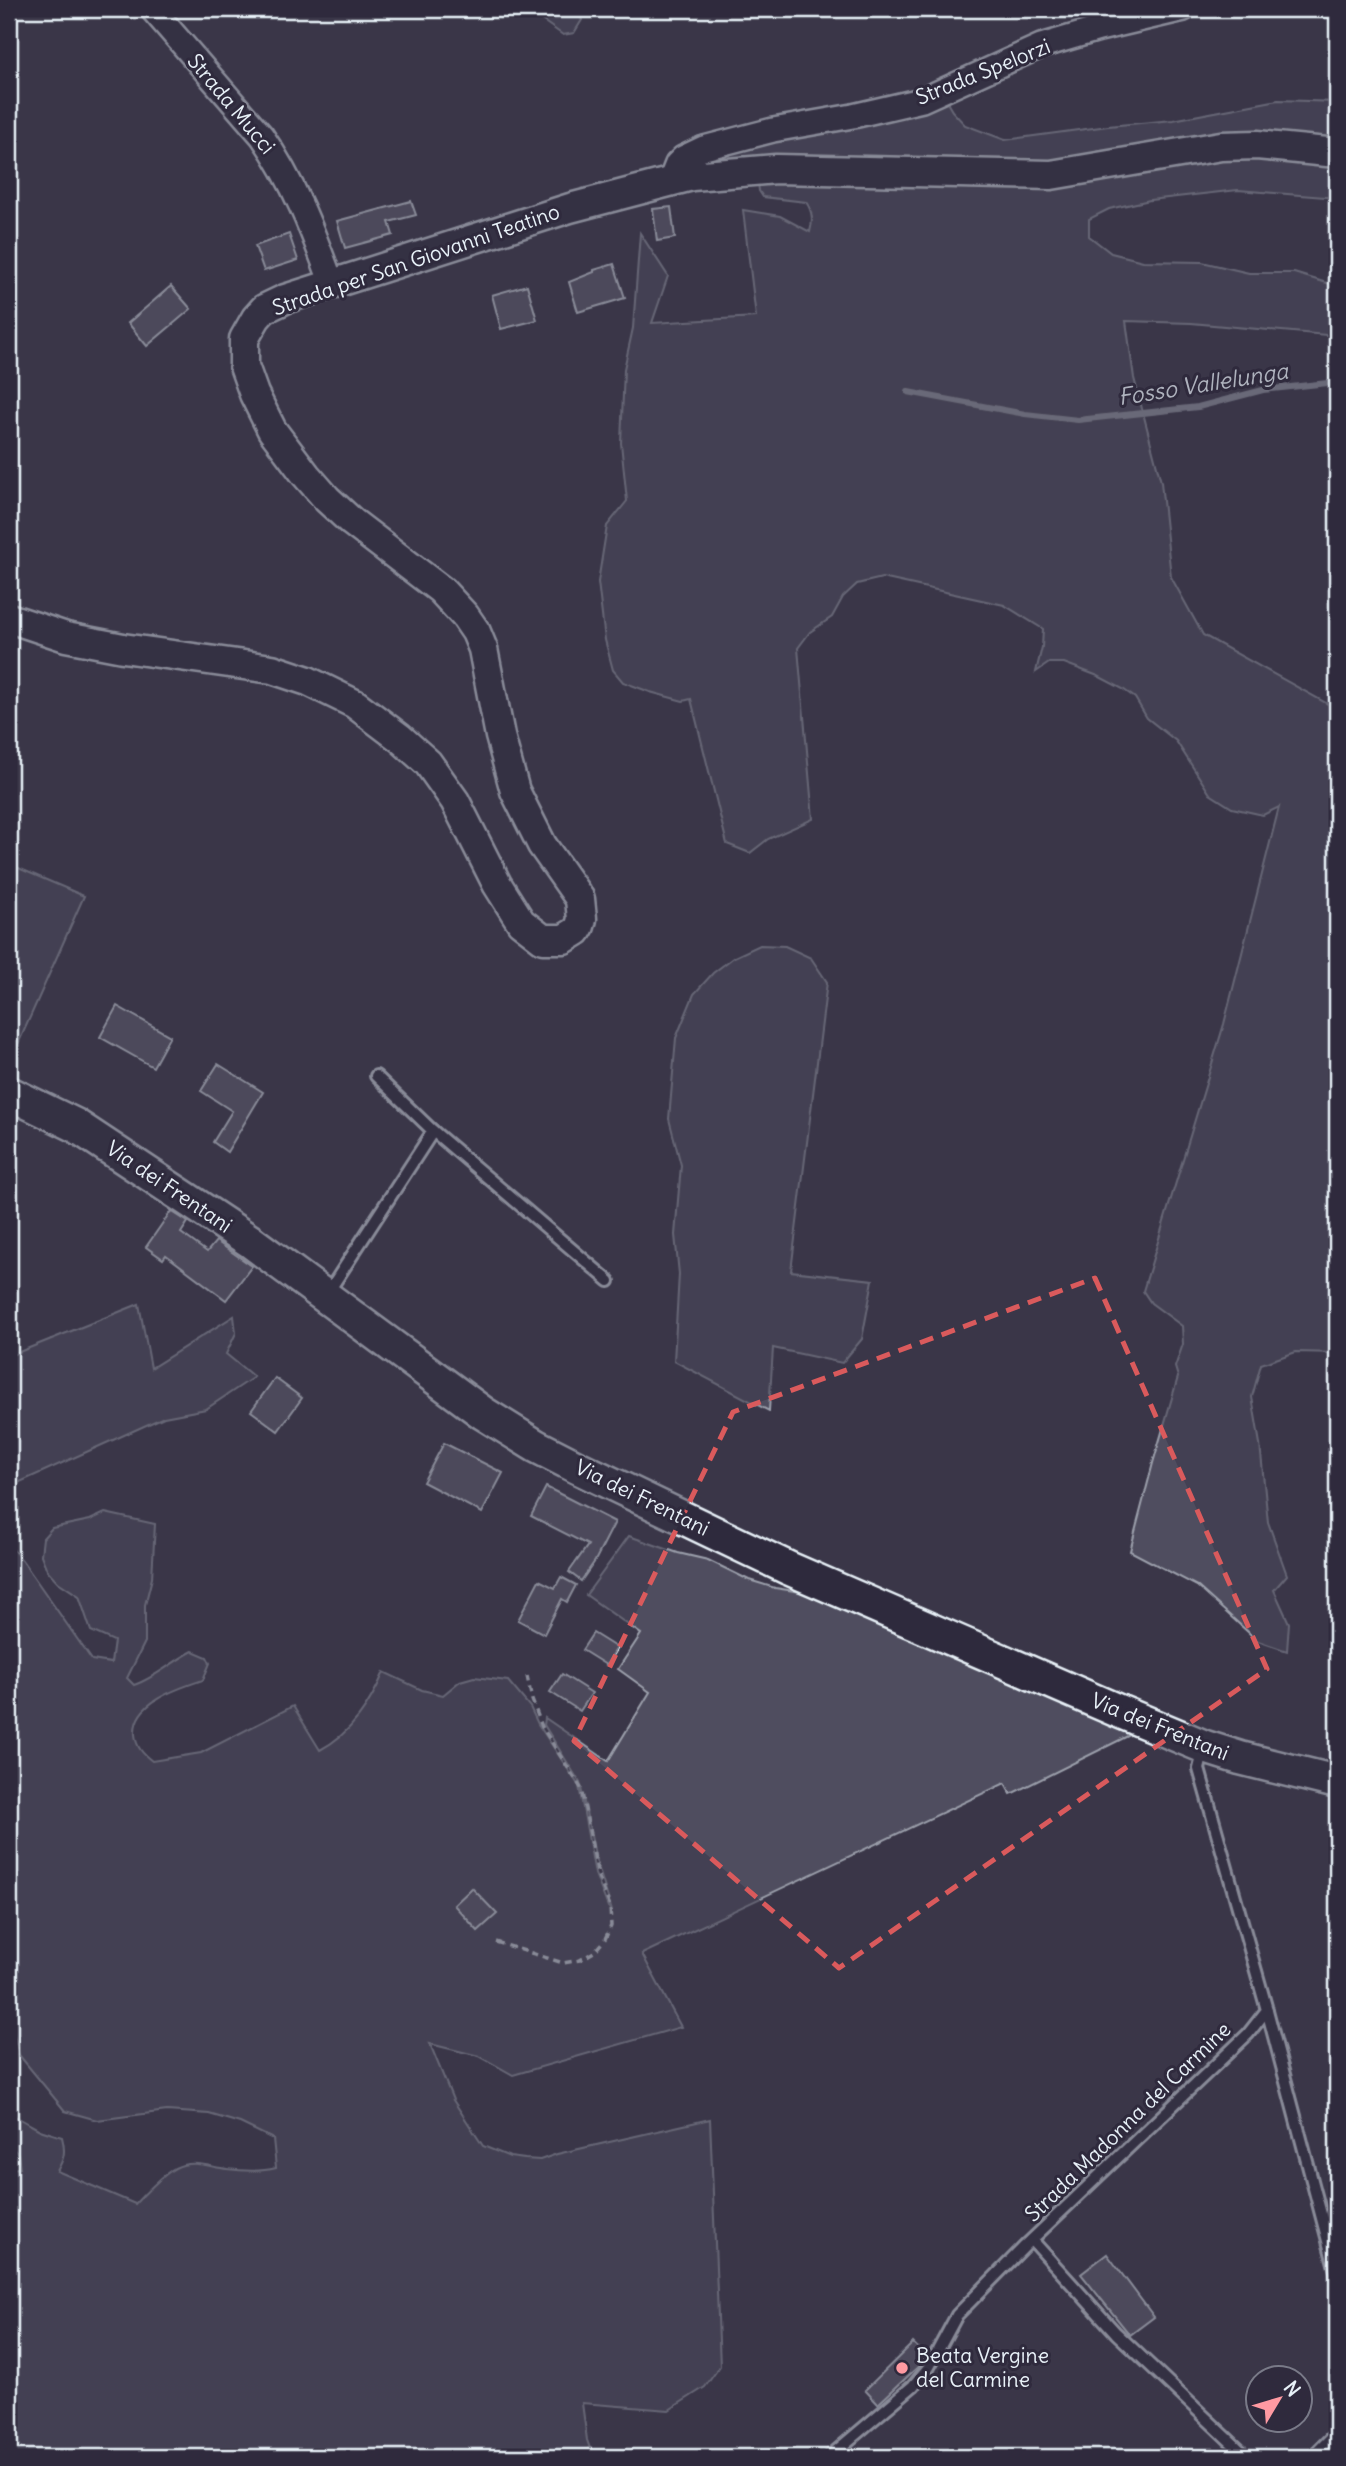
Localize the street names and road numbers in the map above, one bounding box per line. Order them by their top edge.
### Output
street label: Strada Spelorzi [912,32,1054,111]
street label: Strada Mucci [182,48,281,159]
street label: Strada per San Giovanni Teatino [269,198,563,321]
street label: Via dei Frentani [101,1135,237,1239]
street label: Via dei Frentani [571,1453,714,1542]
street label: Via dei Frentani [1087,1687,1233,1766]
street label: Strada Madonna del Carmine [1019,2016,1236,2227]

